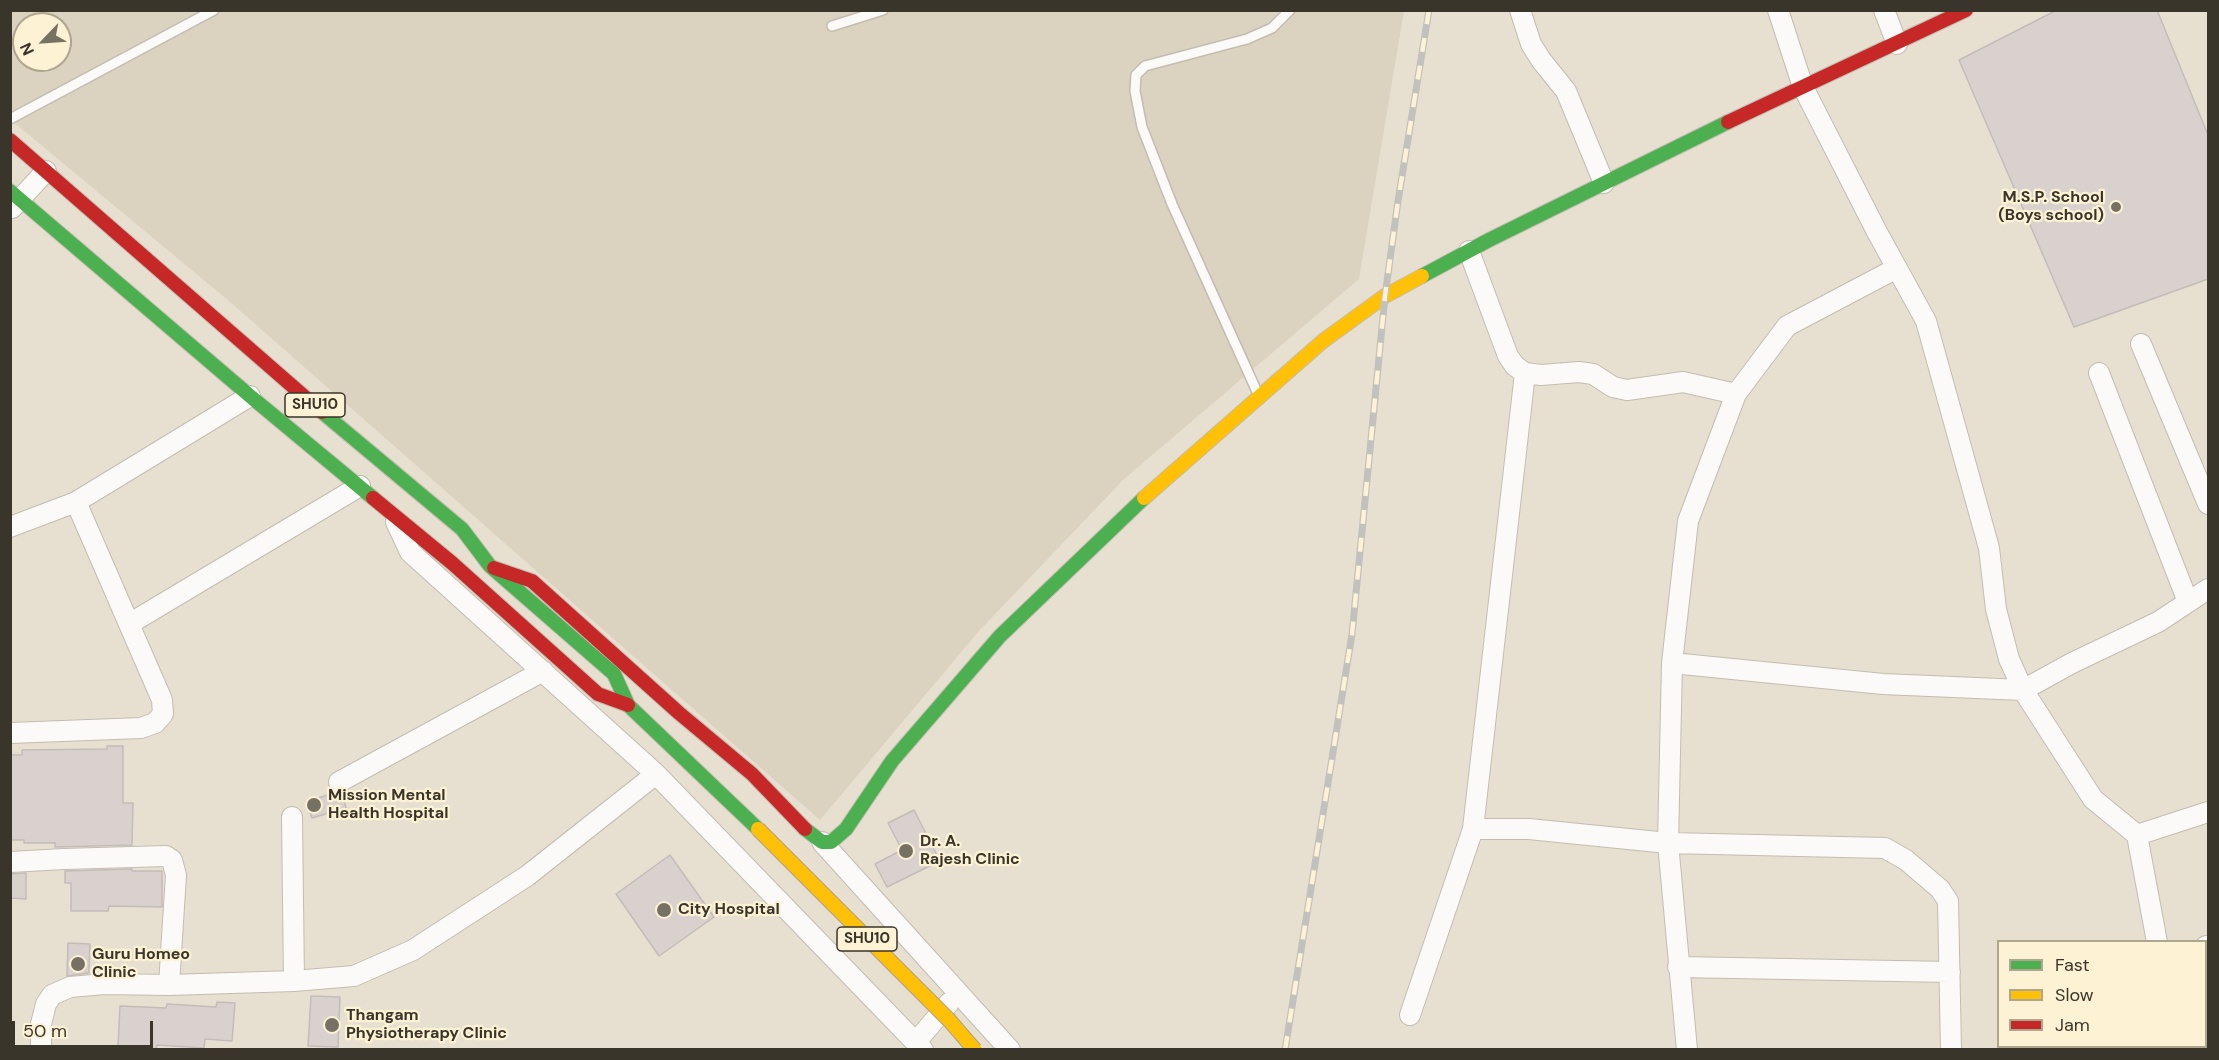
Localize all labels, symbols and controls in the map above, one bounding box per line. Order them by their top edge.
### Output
north arrow [12,12,72,72]
text: N [15,39,39,59]
place label: M.S.P. School (Boys school) [1998,188,2104,226]
marker: M.S.P. School (Boys school) [2109,200,2123,214]
road number: SHU10 [285,393,345,417]
place label: Mission Mental Health Hospital [328,786,448,824]
marker: Mission Mental Health Hospital [305,796,323,814]
place label: Dr. A. Rajesh Clinic [920,832,1020,870]
marker: Dr. A. Rajesh Clinic [897,842,915,860]
place label: City Hospital [678,900,780,920]
marker: City Hospital [655,901,673,919]
road number: SHU10 [837,927,897,951]
legend [1997,940,2207,1048]
place label: Guru Homeo Clinic [92,945,190,983]
text: Fast [2055,953,2090,977]
marker: Guru Homeo Clinic [69,955,87,973]
text: Slow [2055,983,2094,1007]
place label: Thangam Physiotherapy Clinic [346,1006,507,1044]
scale bar [15,1009,156,1047]
text: Jam [2055,1013,2090,1037]
marker: Thangam Physiotherapy Clinic [323,1016,341,1034]
text: 50 m [23,1019,67,1043]

